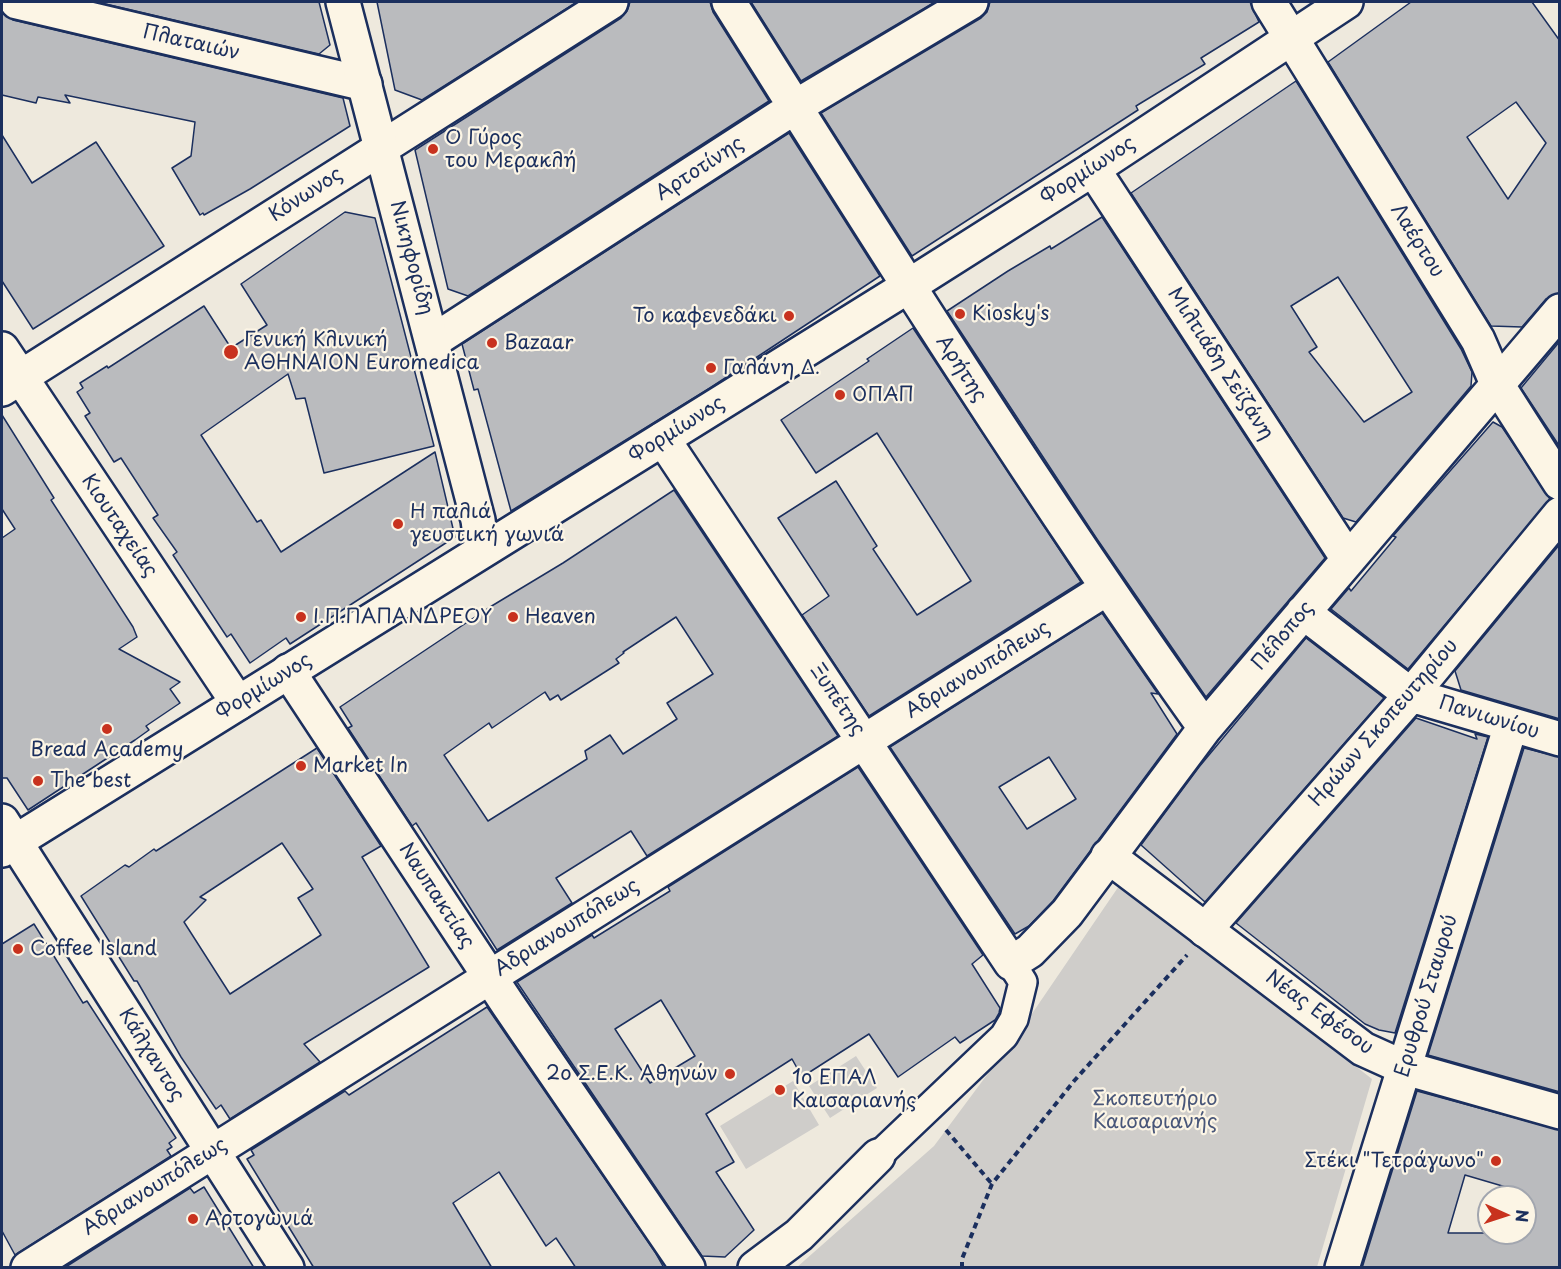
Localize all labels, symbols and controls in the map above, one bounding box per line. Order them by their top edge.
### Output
street label: Πλαταιών [140,20,242,66]
place label: Ο Γύρος του Μερακλή [445,126,576,173]
street label: Αρτοτίνης [652,132,748,206]
street label: Φορμίωνος [1036,132,1140,210]
marker: Ο Γύρος του Μερακλή [426,142,440,156]
street label: Κόνωνος [265,163,347,227]
street label: Νικηφορίδη [384,198,438,318]
street label: Λαέρτου [1385,200,1449,282]
street label: Μιλτιάδη Σεϊζάνη [1162,283,1278,445]
place label: Kiosky's [972,302,1049,326]
place label: Το καφενεδάκι [633,304,777,328]
marker: Kiosky's [953,307,967,321]
marker: Το καφενεδάκι [782,309,796,323]
place label: Γενική Κλινική ΑΘΗΝΑΙΟΝ Euromedica [244,328,479,375]
place label: Bazaar [504,331,573,355]
street label: Αρήτης [931,331,991,407]
marker: Bazaar [485,336,499,350]
marker: Γενική Κλινική ΑΘΗΝΑΙΟΝ Euromedica [222,343,240,361]
place label: Γαλάνη Δ. [723,356,820,380]
marker: Γαλάνη Δ. [704,361,718,375]
place label: ΟΠΑΠ [852,383,914,407]
marker: ΟΠΑΠ [833,388,847,402]
street label: Φορμίωνος [625,391,729,469]
street label: Κιουταχείας [76,470,162,582]
place label: Η παλιά γευστική γωνιά [410,500,564,547]
marker: Η παλιά γευστική γωνιά [391,517,405,531]
street label: Πέλοπος [1247,597,1319,675]
place label: Ι.Π.ΠΑΠΑΝΔΡΕΟΥ [313,605,492,629]
place label: Heaven [525,605,596,629]
marker: Ι.Π.ΠΑΠΑΝΔΡΕΟΥ [294,610,308,624]
marker: Heaven [506,610,520,624]
street label: Αδριανουπόλεως [901,616,1055,724]
street label: Ηρώων Σκοπευτηρίου [1305,634,1463,812]
street label: Φορμίωνος [212,648,316,726]
street label: Ξυπέτης [804,659,870,741]
street label: Πανιωνίου [1436,691,1542,745]
marker: Bread Academy [100,722,114,736]
place label: Bread Academy [31,738,183,762]
place label: Market In [313,754,408,778]
marker: Market In [294,759,308,773]
place label: The best [50,769,131,793]
marker: The best [31,774,45,788]
street label: Ναυπακτίας [393,839,479,953]
street label: Αδριανουπόλεως [490,874,644,982]
street label: Ερυθρού Σταυρού [1391,912,1463,1080]
place label: Coffee Island [30,937,157,961]
marker: Coffee Island [11,942,25,956]
street label: Νέας Εφέσου [1260,966,1378,1060]
street label: Κάλχαντος [113,1004,189,1106]
place label: 2ο Σ.Ε.Κ. Αθηνών [546,1062,718,1086]
place label: 1ο ΕΠΑΛ Καισαριανής [792,1066,917,1113]
marker: 2ο Σ.Ε.Κ. Αθηνών [723,1067,737,1081]
marker: 1ο ΕΠΑΛ Καισαριανής [773,1083,787,1097]
park label: Σκοπευτήριο Καισαριανής [1093,1087,1217,1134]
street label: Αδριανουπόλεως [78,1133,232,1241]
place label: Στέκι "Τετράγωνο" [1304,1149,1484,1173]
marker: Στέκι "Τετράγωνο" [1489,1154,1503,1168]
north arrow [1477,1185,1537,1245]
place label: Αρτογωνιά [205,1207,313,1231]
text: N [1511,1209,1535,1223]
marker: Αρτογωνιά [186,1212,200,1226]

